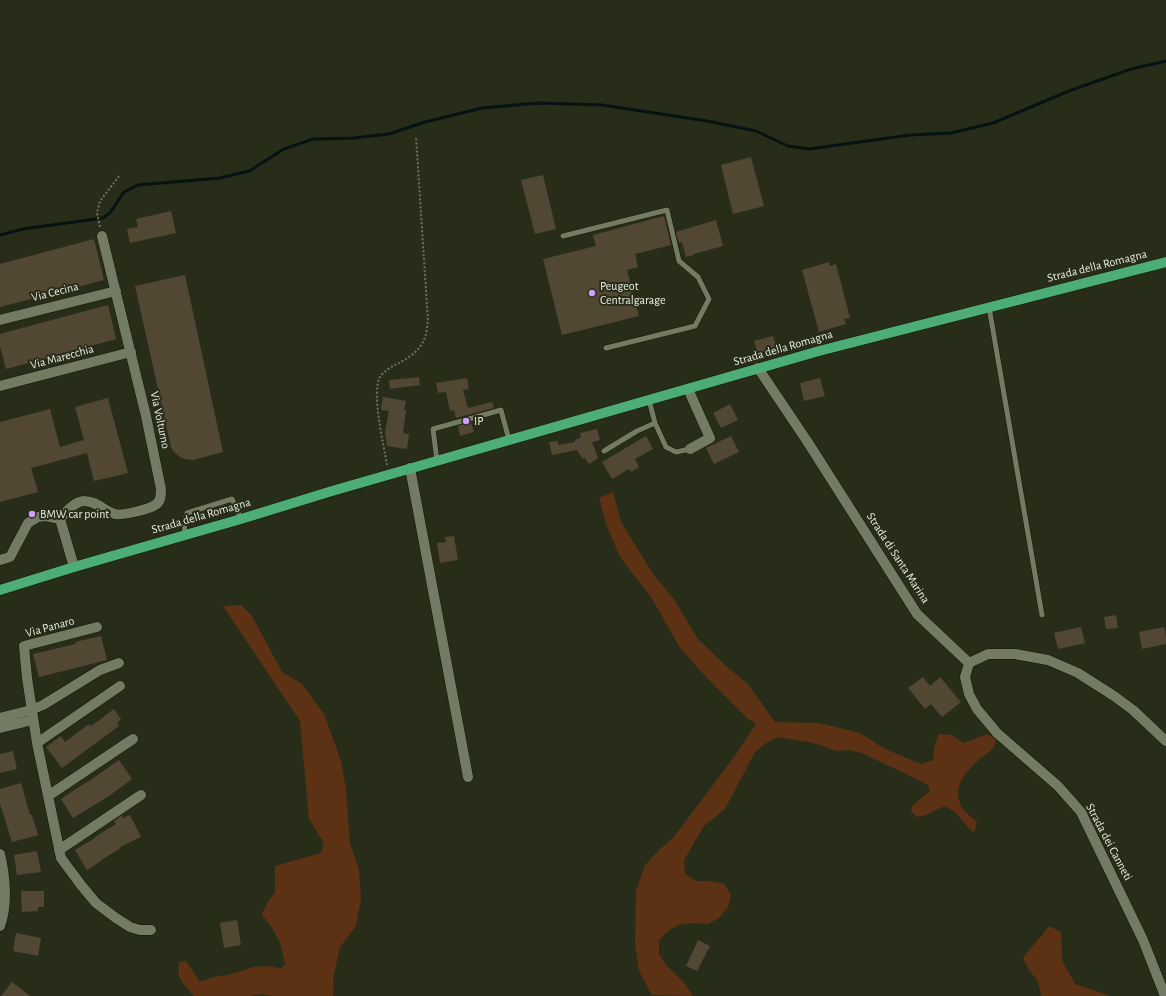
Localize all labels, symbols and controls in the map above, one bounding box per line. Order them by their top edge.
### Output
street label: Strada della Romagna [1046,247,1148,285]
street label: Via Cecina [30,279,80,305]
place label: Peugeot Centralgarage [600,279,666,307]
marker: Peugeot Centralgarage [587,288,597,298]
street label: Strada della Romagna [732,327,834,369]
street label: Via Marecchia [29,342,95,372]
street label: Via Volturno [147,390,173,450]
place label: IP [474,414,483,428]
marker: IP [461,416,471,426]
street label: Strada della Romagna [150,495,252,537]
place label: BMW car point [40,507,109,521]
marker: BMW car point [27,509,37,519]
street label: Strada di Santa Marina [863,510,933,606]
street label: Via Panaro [24,614,76,640]
street label: Strada dei Canneti [1083,801,1135,883]

